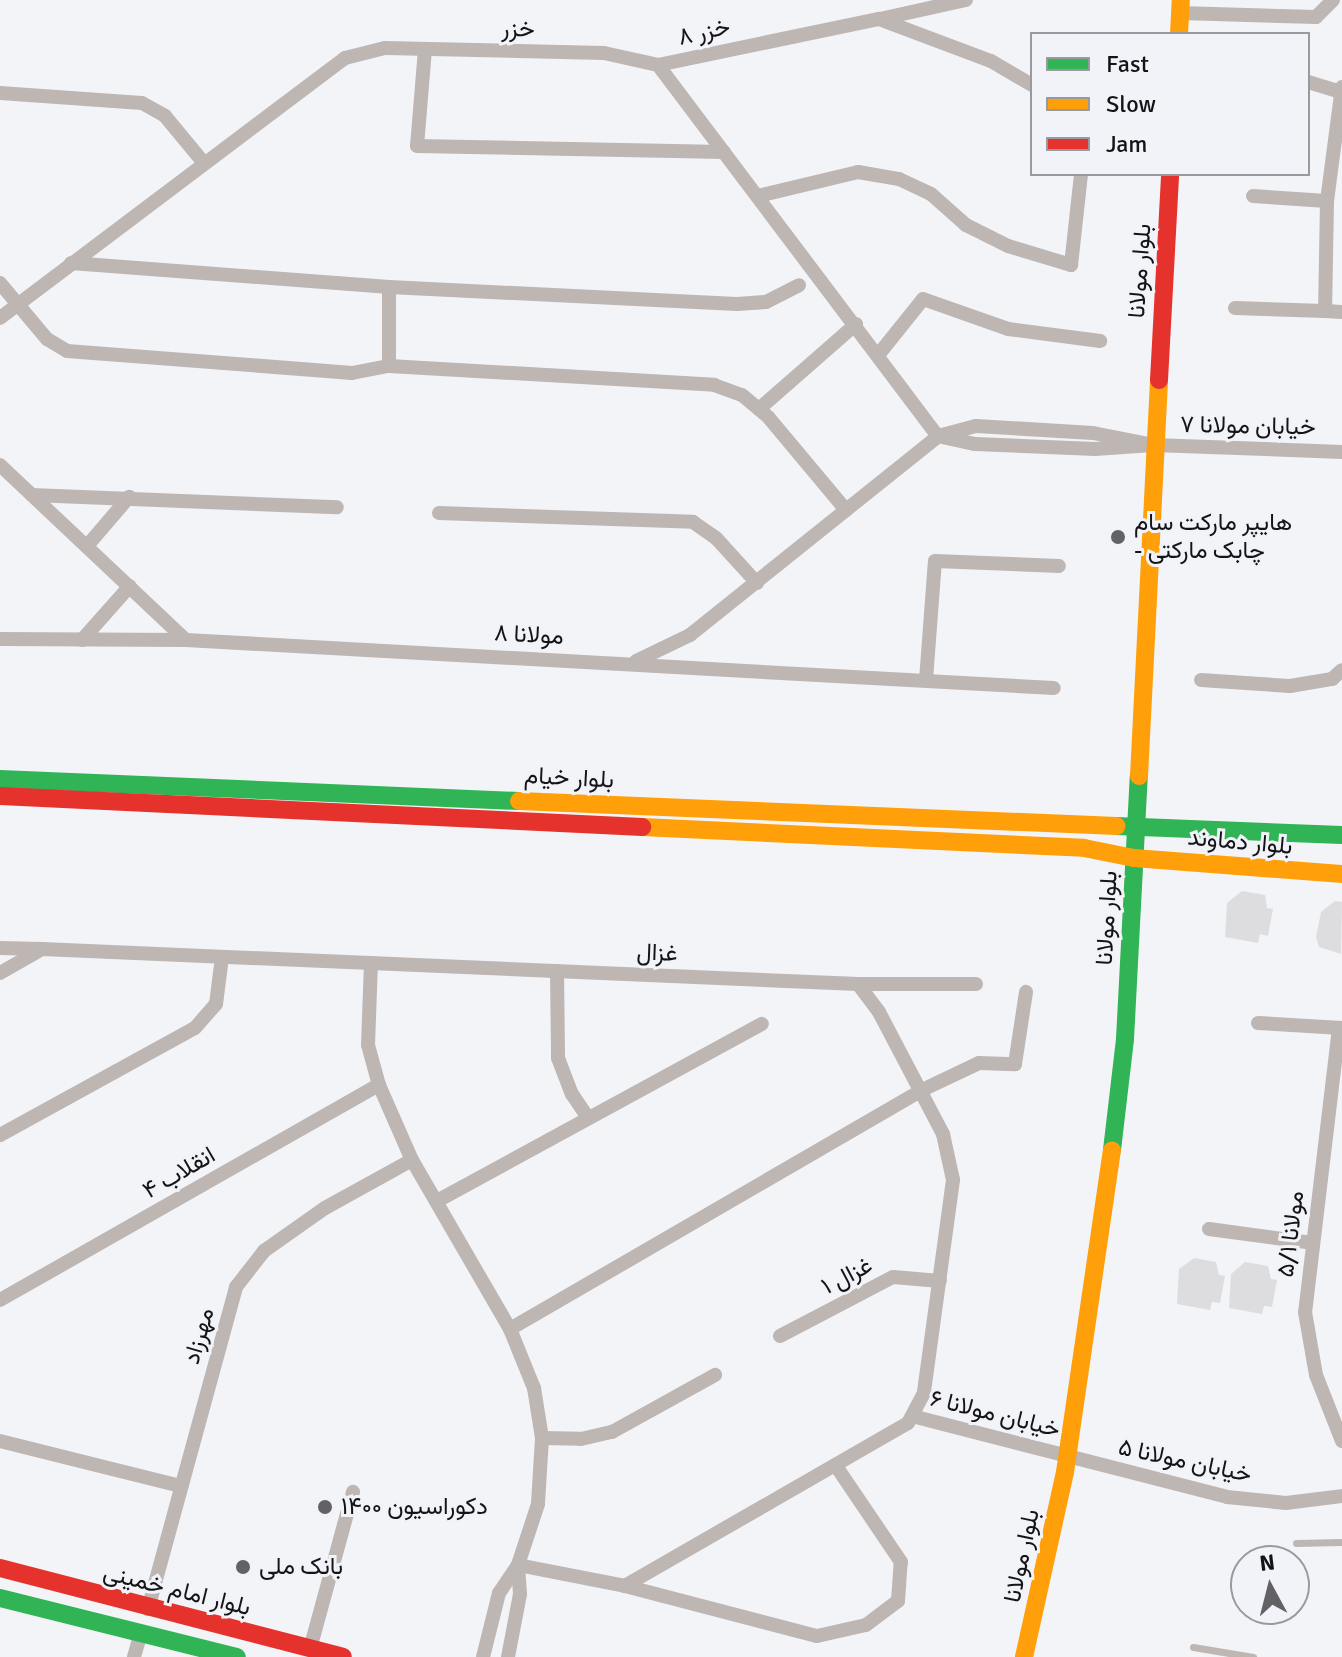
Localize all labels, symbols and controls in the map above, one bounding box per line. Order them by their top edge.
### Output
street label: خزر ۸ [675,12,733,52]
street label: خزر [501,14,535,44]
legend [1030,32,1310,176]
text: Fast [1106,49,1149,79]
text: Slow [1106,89,1156,119]
text: Jam [1106,129,1147,159]
street label: بلوار مولانا [1122,223,1158,319]
street label: خیابان مولانا ۷ [1180,410,1316,442]
place label: هایپر مارکت سام - چابک مارکتی [1134,509,1292,565]
marker: هایپر مارکت سام - چابک مارکتی [1109,528,1127,546]
street label: مولانا ۸ [493,619,565,651]
street label: بلوار خیام [523,761,615,795]
street label: بلوار دماوند [1186,823,1294,861]
street label: بلوار مولانا [1090,870,1124,966]
street label: غزال [636,938,678,968]
street label: انقلاب ۴ [138,1141,220,1205]
street label: مولانا ۵/۱ [1271,1189,1311,1279]
street label: غزال ۱ [817,1251,877,1301]
street label: مهرزاد [177,1304,221,1368]
street label: خیابان مولانا ۶ [927,1384,1063,1444]
street label: خیابان مولانا ۵ [1116,1433,1254,1489]
place label: دکوراسیون ۱۴۰۰ [341,1493,488,1521]
marker: دکوراسیون ۱۴۰۰ [316,1498,334,1516]
street label: بلوار مولانا [998,1507,1046,1605]
north arrow [1230,1545,1310,1625]
text: N [1258,1548,1277,1577]
place label: بانک ملی [259,1553,343,1581]
street label: بلوار امام خمینی [100,1558,254,1622]
marker: بانک ملی [234,1558,252,1576]

